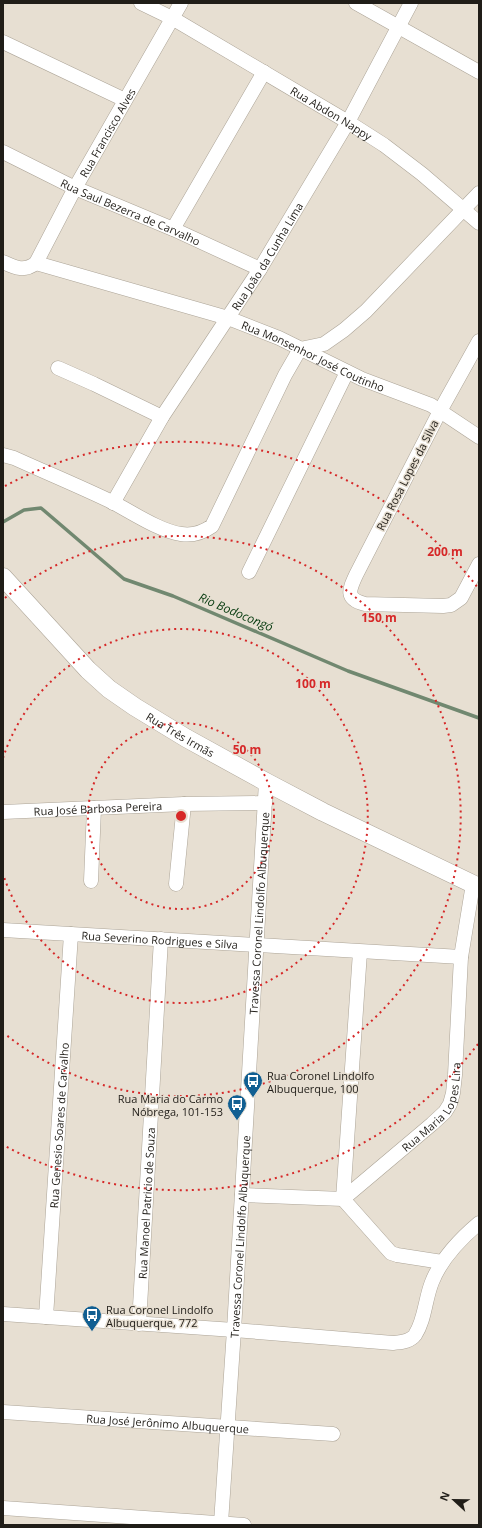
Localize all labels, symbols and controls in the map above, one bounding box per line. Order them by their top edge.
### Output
street label: Rua Abdon Nappy [288,82,376,143]
street label: Rua Francisco Alves [75,85,138,180]
street label: Rua Saul Bezerra de Carvalho [58,175,203,248]
street label: Rua João da Cunha Lima [227,199,306,313]
street label: Rua Monsenhor José Coutinho [240,317,387,395]
street label: Rua Rosa Lopes da Silva [373,417,441,533]
text: 200 m [427,543,463,560]
water label: Rio Bodocongó [196,589,276,635]
text: 150 m [361,609,397,626]
text: 100 m [295,675,331,692]
street label: Rua Três Irmãs [144,708,217,760]
text: 50 m [233,741,261,758]
street label: Rua José Barbosa Pereira [33,797,163,818]
centre of rings [174,809,188,823]
street label: Travessa Coronel Lindolfo Albuquerque [245,811,272,1015]
street label: Rua Severino Rodrigues e Silva [81,927,238,951]
street label: Rua Genesio Soares de Carvalho [46,1042,71,1209]
street label: Rua Maria Lopes Lira [398,1062,463,1154]
place label: Rua Coronel Lindolfo Albuquerque, 100 [267,1068,375,1096]
bus stop icon: Rua Coronel Lindolfo Albuquerque, 100 [242,1070,264,1098]
place label: Rua Maria do Carmo Nóbrega, 101-153 [118,1091,223,1119]
bus stop icon: Rua Maria do Carmo Nóbrega, 101-153 [226,1093,248,1121]
street label: Rua Manoel Patricio de Souza [134,1127,158,1279]
street label: Travessa Coronel Lindolfo Albuquerque [226,1135,253,1338]
place label: Rua Coronel Lindolfo Albuquerque, 772 [106,1302,214,1330]
bus stop icon: Rua Coronel Lindolfo Albuquerque, 772 [81,1304,103,1332]
street label: Rua José Jerônimo Albuquerque [86,1410,249,1436]
north arrow [434,1480,474,1520]
text: N [436,1489,453,1503]

